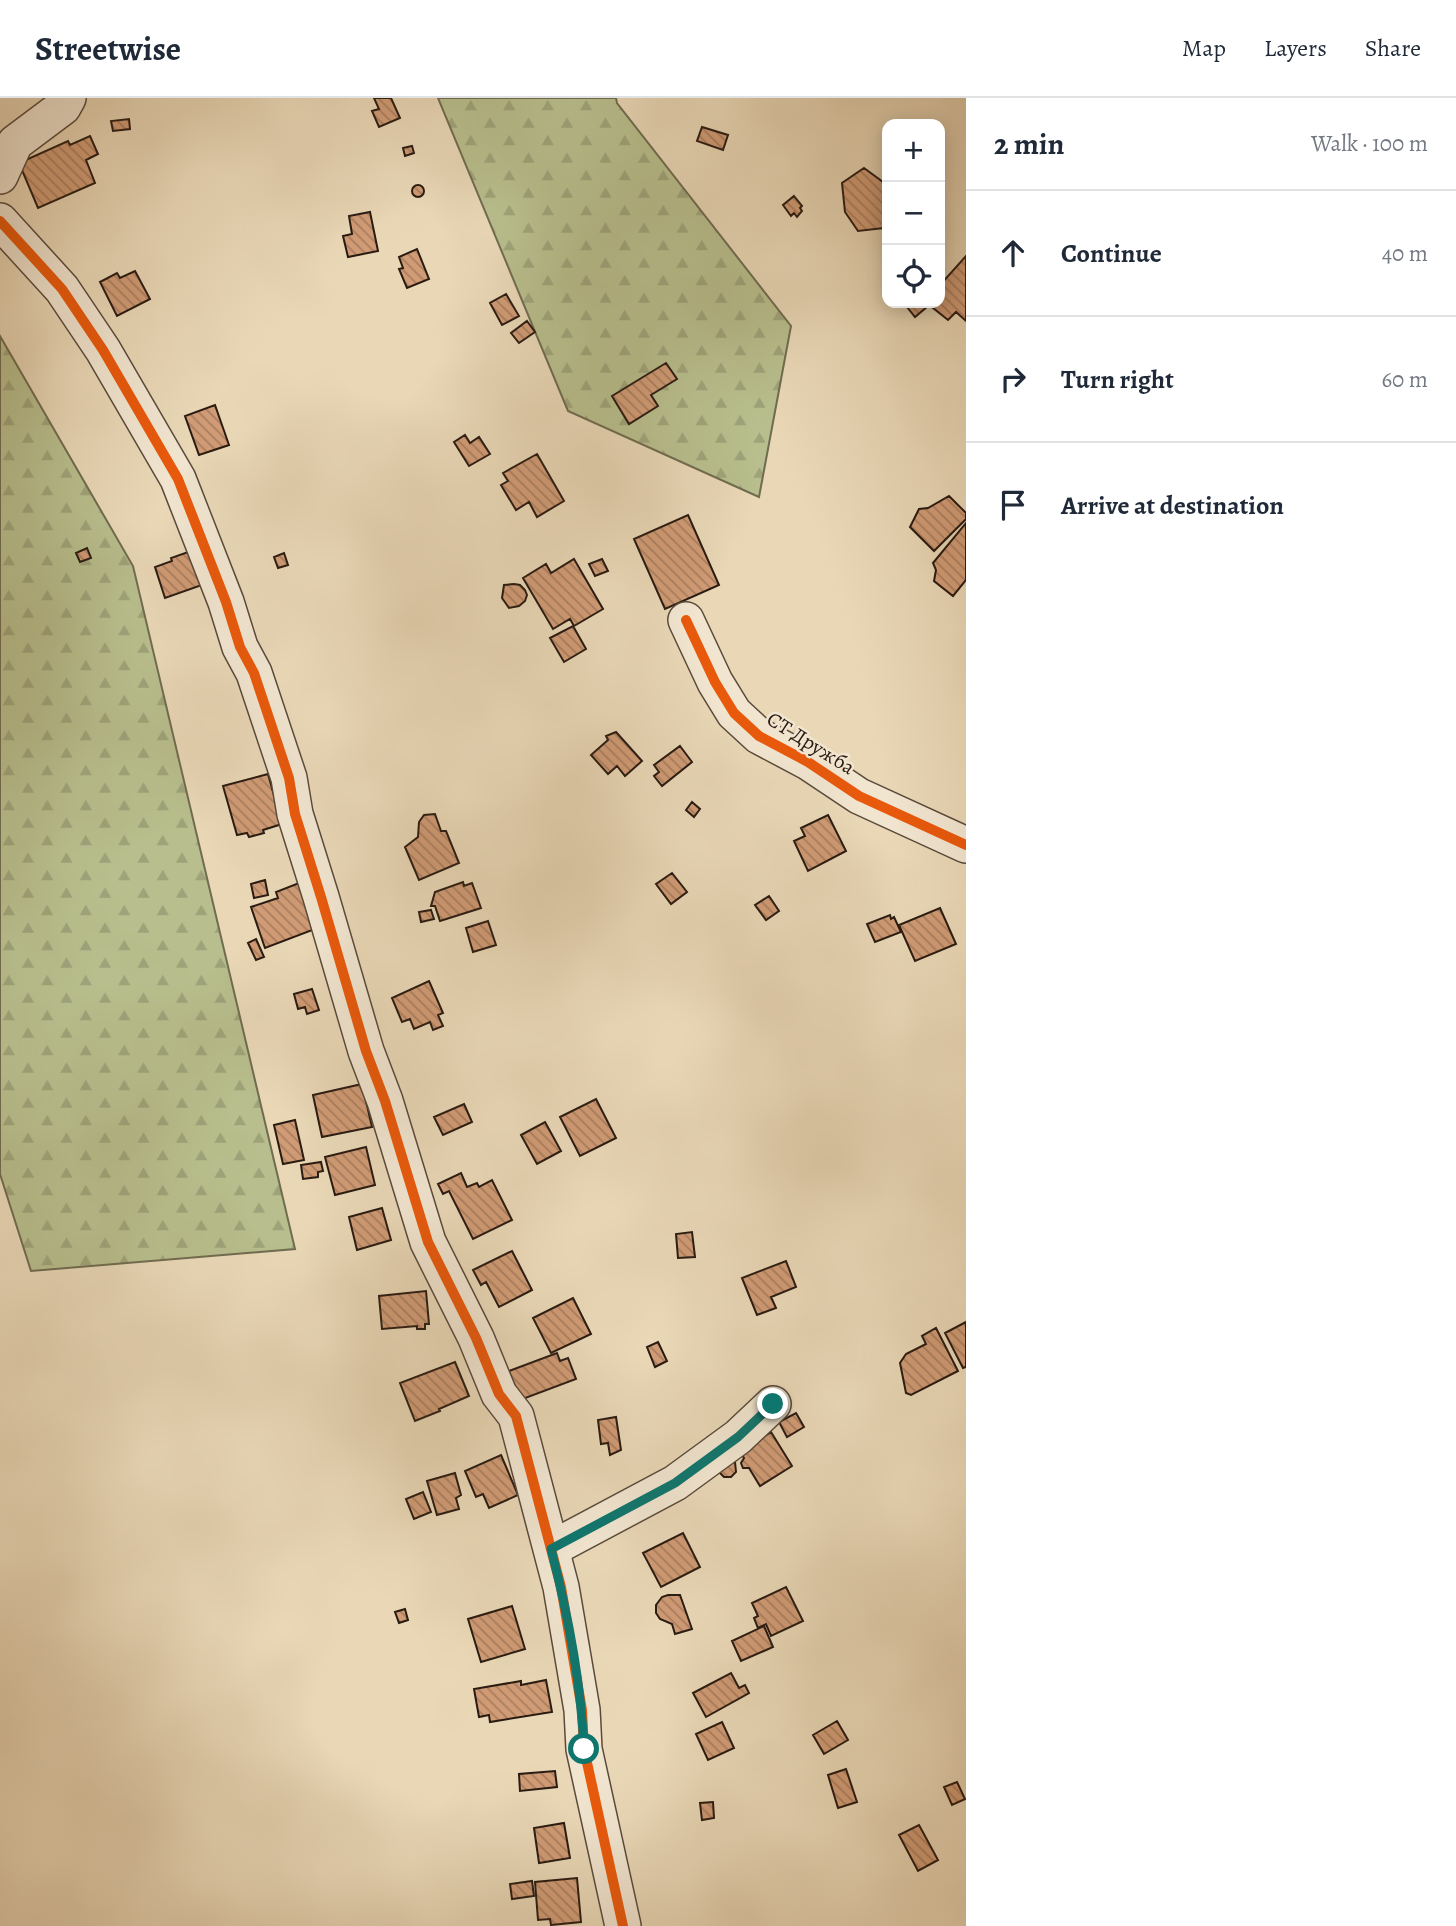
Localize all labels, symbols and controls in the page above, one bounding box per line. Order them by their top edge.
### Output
text: Streetwise [35,26,181,71]
text: Map [1182,32,1226,64]
text: Layers [1264,32,1327,64]
text: Share [1365,32,1421,64]
map controls [882,119,945,308]
button: + [882,119,945,182]
text: 2 min [994,124,1064,164]
text: Walk · 100 m [1311,128,1428,159]
button: − [882,182,945,245]
icon: ahead [994,234,1032,272]
text: Continue [1061,236,1162,271]
text: 40 m [1382,238,1428,269]
button: locate [882,245,945,308]
icon: right [994,360,1032,398]
text: Turn right [1061,362,1174,397]
text: 60 m [1381,364,1428,395]
icon: arrive [994,486,1032,524]
text: Arrive at destination [1061,488,1284,523]
street label: СТ Дружба [762,705,861,781]
route end [757,1388,788,1419]
route start [568,1733,599,1764]

